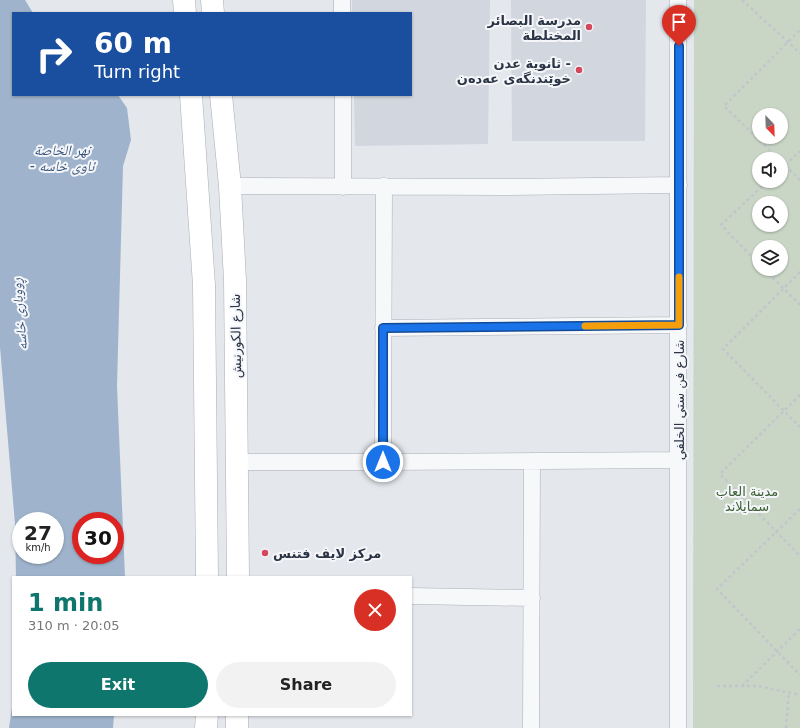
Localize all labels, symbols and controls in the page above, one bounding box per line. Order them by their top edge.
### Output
pin [662,5,696,46]
icon: arrive [668,11,690,33]
place label: مدرسة البصائر المختلطة [486,13,581,43]
marker: مدرسة البصائر المختلطة [584,22,594,32]
text: 60 m [94,27,172,60]
icon: right [28,28,80,80]
place label: ثانوية عدن - خوێندنگەی عەدەن [457,56,571,86]
text: Turn right [94,61,180,82]
marker: ثانوية عدن - خوێندنگەی عەدەن [574,65,584,75]
north arrow [752,108,788,144]
map controls [752,108,788,276]
water label: نهر الخاصة - ئاوی خاسە [30,142,96,175]
button: sound [752,152,788,188]
button: search [752,196,788,232]
button: layers [752,240,788,276]
water label: ڕووباری خاسە [8,276,33,351]
street label: شارع الكورنيش [228,293,245,379]
street label: شارع فن ستي الخلفي [672,340,688,460]
position arrow [362,441,404,483]
park label: مدينة العاب سمايلاند [716,484,778,514]
speed limit sign: 30 [72,512,124,564]
text: 27 [24,521,52,545]
text: km/h [25,542,51,553]
place label: مركز لايف فتنس [273,546,381,561]
marker: مركز لايف فتنس [260,548,270,558]
text: 1 min [28,589,103,617]
button: close [354,589,396,631]
text: 310 m · 20:05 [28,618,119,633]
button: Exit [28,662,208,708]
button: Share [216,662,396,708]

